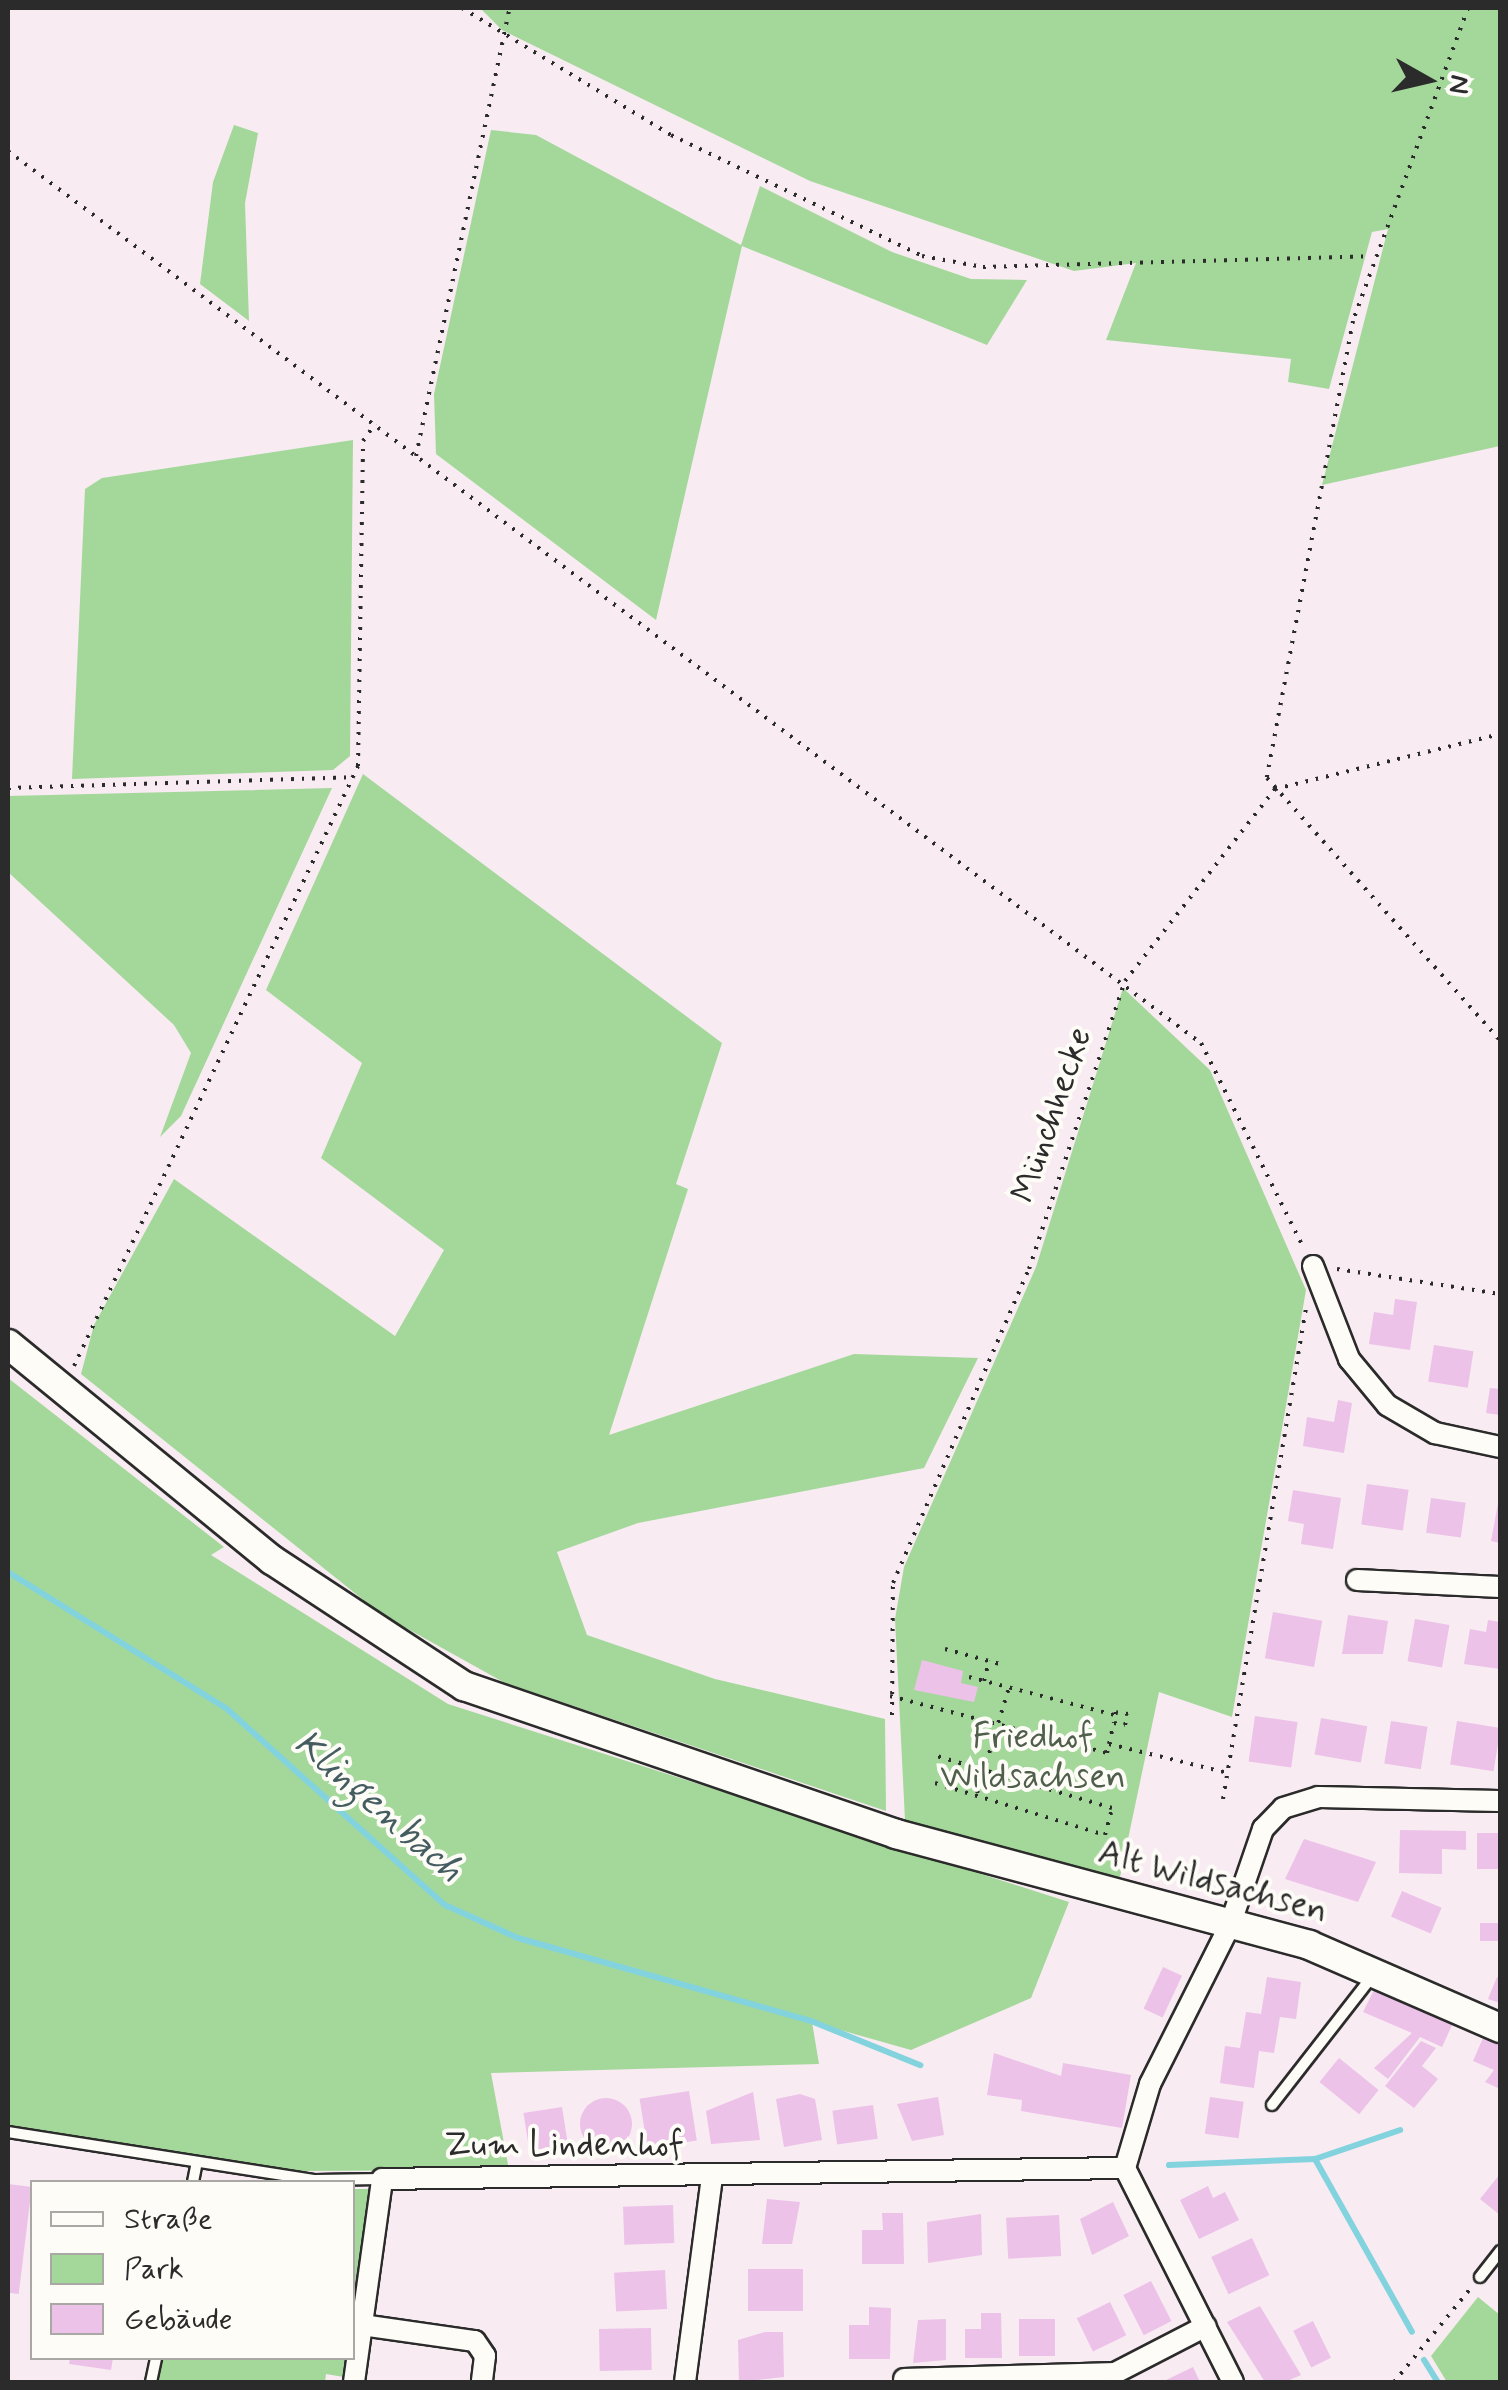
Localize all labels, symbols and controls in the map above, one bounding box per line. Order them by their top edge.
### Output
north arrow [1378,30,1478,130]
text: N [1439,72,1478,96]
street label: Münchhecke [1002,1022,1102,1208]
park label: Friedhof Wildsachsen [940,1716,1126,1798]
water label: Klingenbach [284,1721,472,1893]
street label: Alt Wildsachsen [1092,1831,1334,1933]
street label: Zum Lindenhof [448,2124,680,2166]
legend [30,2180,355,2360]
text: Straße [124,2200,212,2239]
text: Park [124,2250,184,2289]
text: Gebäude [124,2300,232,2339]

